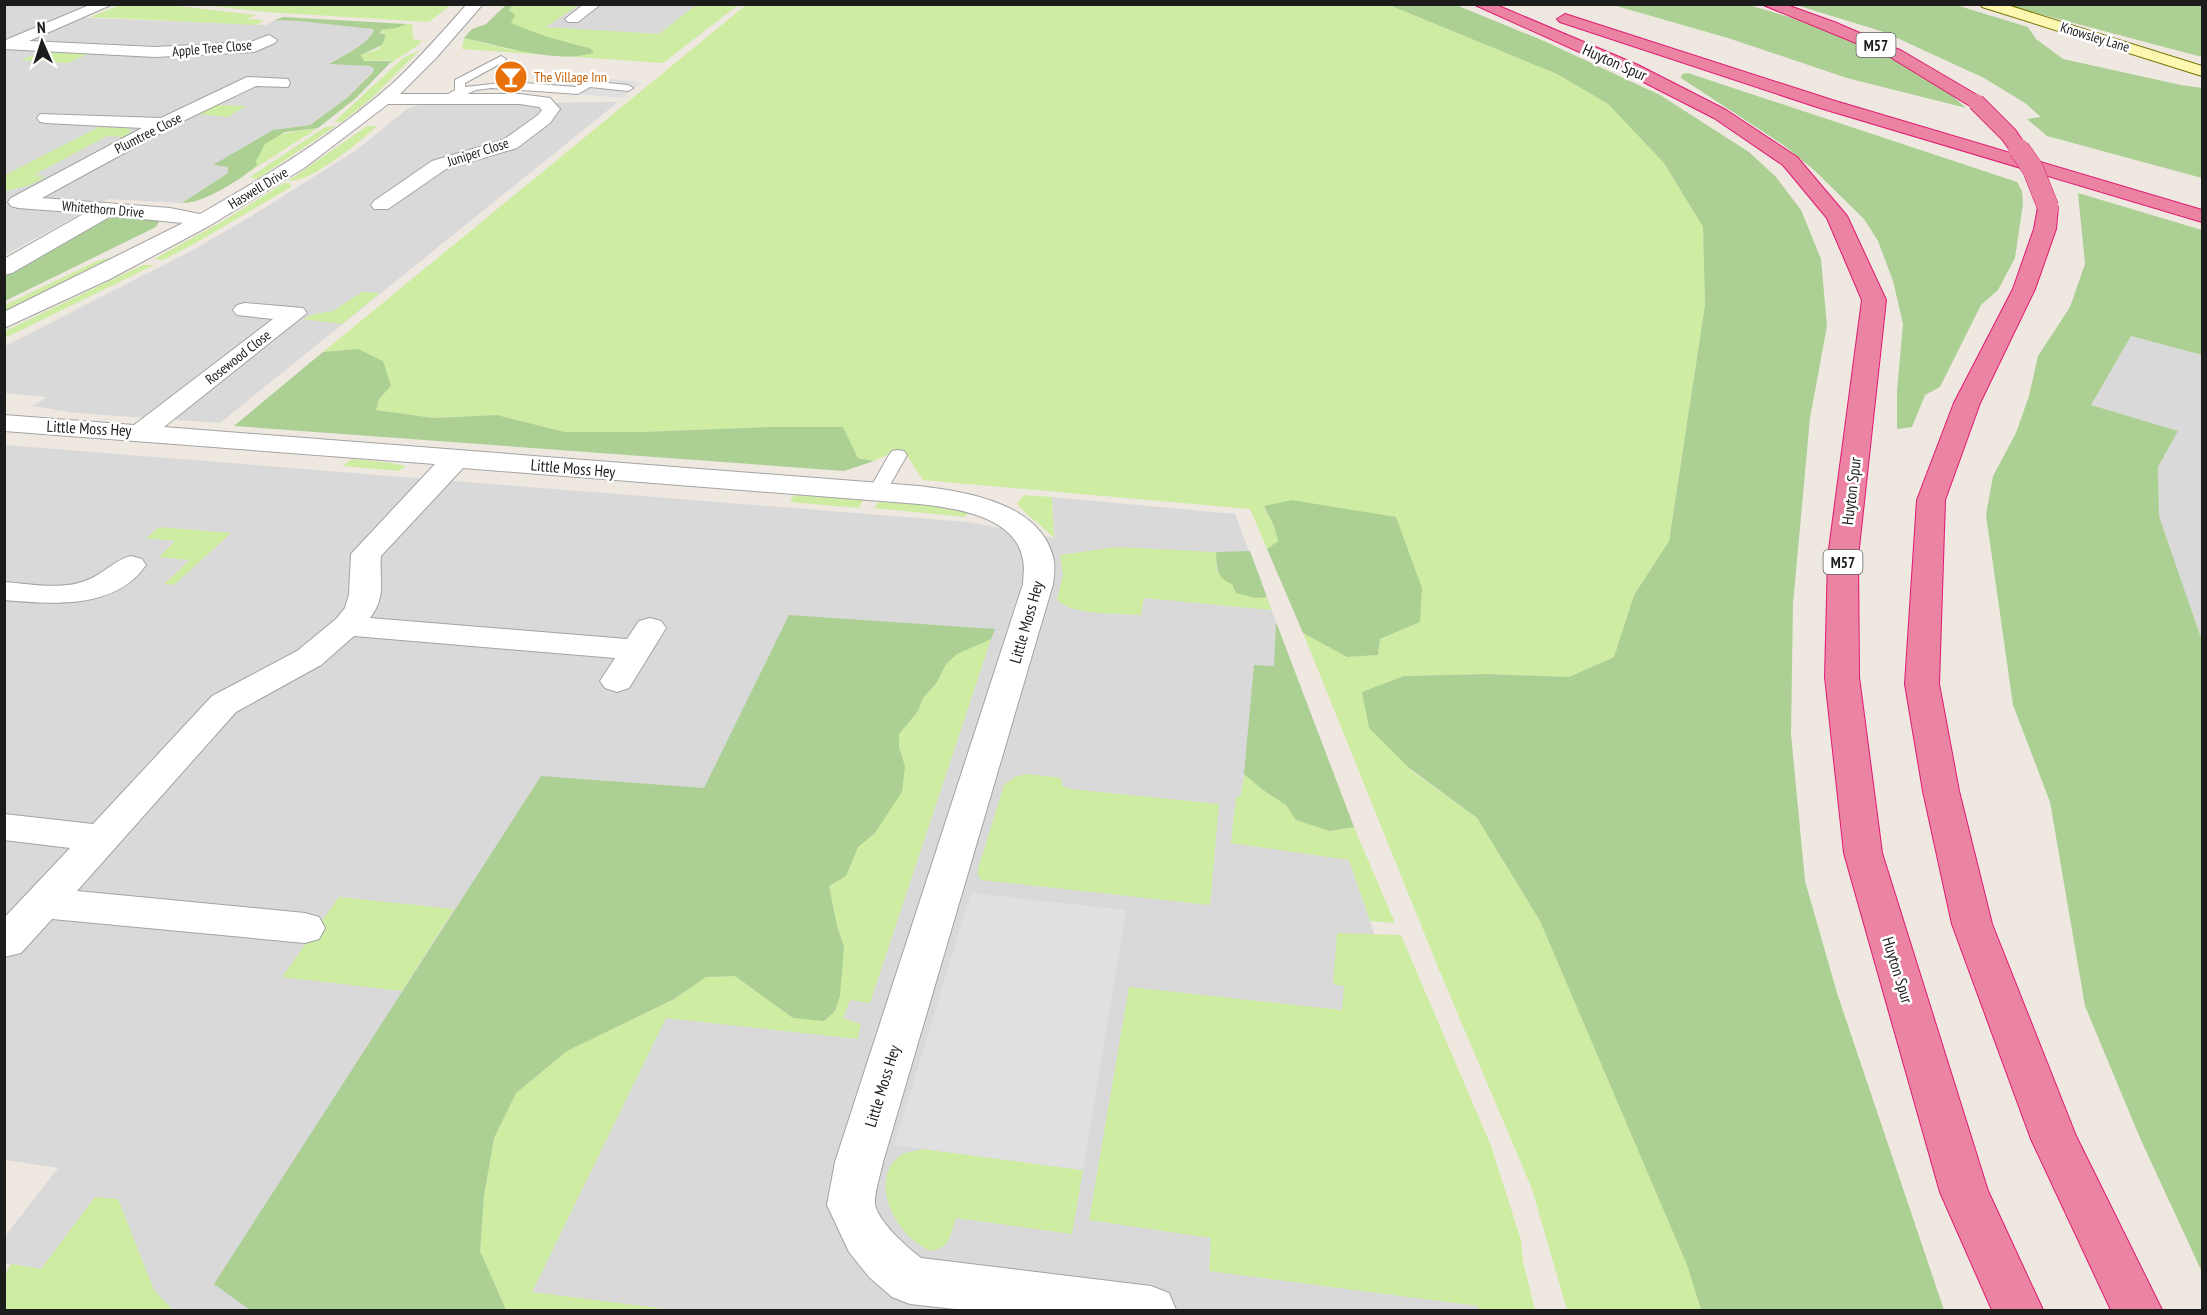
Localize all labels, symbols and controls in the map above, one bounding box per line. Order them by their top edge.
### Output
north arrow [12,12,72,72]
text: N [36,17,46,37]
street label: Knowsley Lane [2058,18,2132,56]
road number: M57 [1856,33,1896,57]
street label: Apple Tree Close [171,36,253,60]
street label: Huyton Spur [1580,39,1651,85]
bar icon: The Village Inn [493,59,529,95]
place label: The Village Inn [534,68,607,86]
street label: Plumtree Close [111,108,185,158]
street label: Juniper Close [444,134,511,171]
street label: Haswell Drive [225,163,291,213]
street label: Whitethorn Drive [61,196,145,222]
street label: Rosewood Close [202,326,274,388]
street label: Little Moss Hey [46,416,132,440]
street label: Little Moss Hey [530,454,616,482]
street label: Huyton Spur [1837,455,1865,526]
road number: M57 [1824,550,1862,574]
street label: Little Moss Hey [1005,578,1047,666]
street label: Huyton Spur [1878,934,1918,1006]
street label: Little Moss Hey [860,1042,904,1130]

